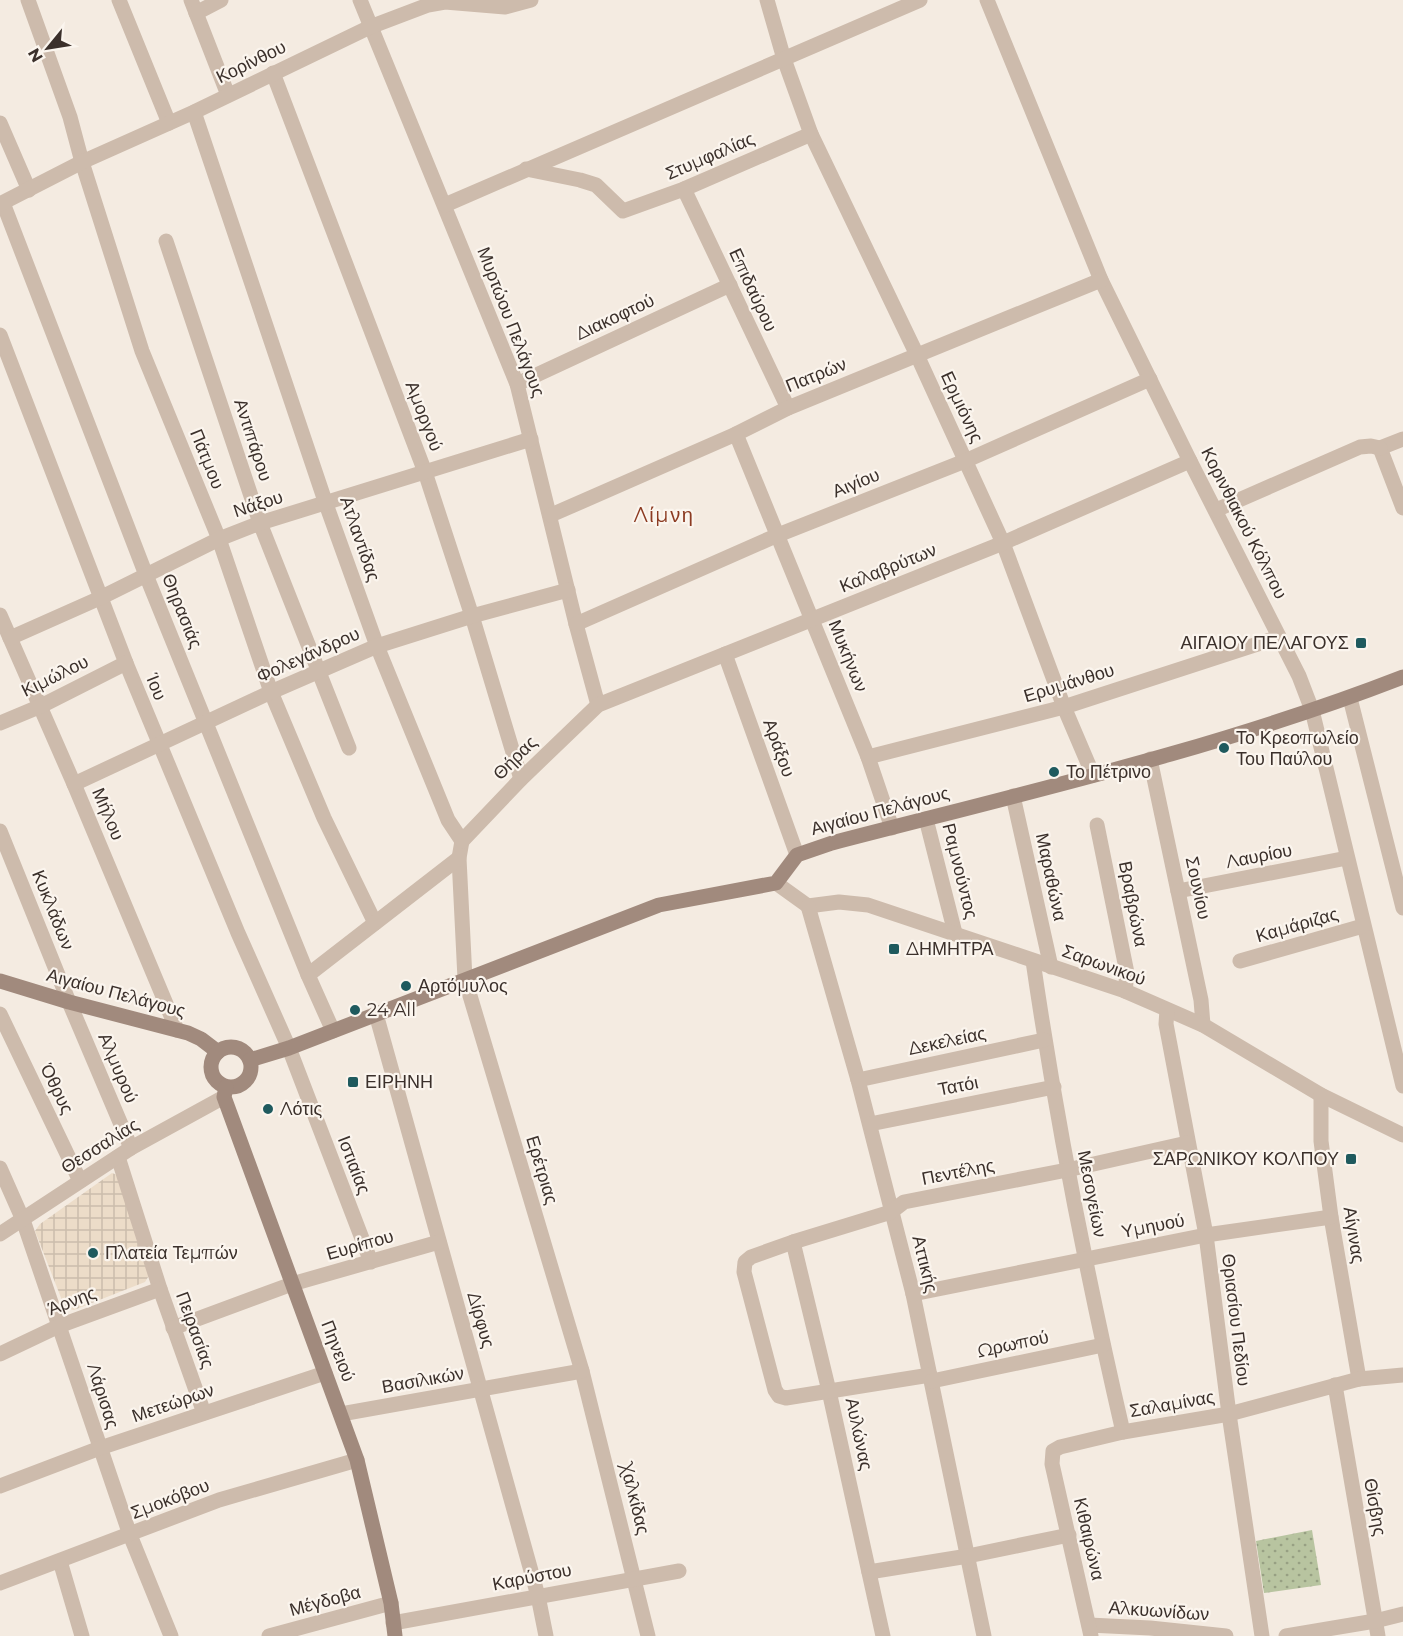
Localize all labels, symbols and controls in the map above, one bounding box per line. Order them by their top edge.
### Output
north arrow [18,18,78,78]
street label: Κορίνθου [213,36,289,88]
text: N [24,45,47,66]
street label: Στυμφαλίας [662,127,758,185]
street label: Μυρτώου Πελάγους [472,244,550,400]
street label: Επιδαύρου [724,245,782,335]
street label: Διακοφτού [572,289,658,345]
street label: Πατρών [782,353,850,397]
street label: Ερμιόνης [936,368,988,446]
street label: Αμοργού [401,378,447,454]
street label: Αντιπάρου [229,396,277,484]
street label: Πάτμου [185,426,229,492]
street label: Κορινθιακού Κόλπου [1196,444,1292,602]
street label: Αιγίου [829,464,883,502]
street label: Νάξου [230,486,286,522]
street label: Ατλαντίδας [335,494,385,585]
district label: Λίμνη [634,503,694,527]
street label: Καλαβρύτων [836,539,940,597]
street label: Θηρασιάς [157,570,207,652]
street label: Μυκήνων [824,617,872,695]
street label: Φολεγάνδρου [253,622,363,688]
place label: ΑΙΓΑΙΟΥ ΠΕΛΑΓΟΥΣ [1181,632,1349,654]
marker: ΑΙΓΑΙΟΥ ΠΕΛΑΓΟΥΣ [1354,636,1368,650]
street label: Κιμώλου [18,650,92,702]
street label: Ερυμάνθου [1021,659,1117,707]
street label: Ίου [140,670,171,704]
street label: Αράξου [758,716,800,780]
place label: Το Κρεοπωλείο Του Παύλου [1236,727,1359,770]
street label: Θήρας [488,731,542,785]
marker: Το Κρεοπωλείο Του Παύλου [1217,741,1231,755]
place label: Το Πέτρινο [1066,761,1151,783]
marker: Το Πέτρινο [1047,765,1061,779]
street label: Αιγαίου Πελάγους [808,782,952,840]
street label: Μήλου [87,785,129,843]
street label: Ραμνούντος [937,821,983,922]
street label: Μαραθώνα [1031,831,1071,923]
street label: Λαυρίου [1224,839,1294,873]
street label: Σουνίου [1181,854,1215,922]
street label: Βραβρώνα [1114,859,1152,949]
street label: Κυκλάδων [27,867,79,953]
street label: Καμάριζας [1253,903,1341,947]
place label: ΔΗΜΗΤΡΑ [906,938,994,960]
street label: Σαρωνικού [1059,940,1149,990]
marker: ΔΗΜΗΤΡΑ [887,942,901,956]
street label: Αιγαίου Πελάγους [44,964,188,1022]
place label: Αρτόμυλος [418,975,508,997]
marker: Αρτόμυλος [399,979,413,993]
place label: 24 All [367,999,416,1021]
marker: 24 All [348,1003,362,1017]
street label: Δεκελείας [906,1022,988,1060]
street label: Αλμυρού [93,1030,143,1106]
street label: Όθρυς [35,1060,79,1118]
place label: ΕΙΡΗΝΗ [365,1071,433,1093]
street label: Τατόι [936,1071,980,1101]
marker: ΕΙΡΗΝΗ [346,1075,360,1089]
place label: Λότις [280,1098,322,1120]
marker: Λότις [261,1102,275,1116]
street label: Θεσσαλίας [57,1113,143,1179]
street label: Ιστιαίας [333,1133,375,1198]
street label: Ερέτριας [521,1133,563,1207]
place label: ΣΑΡΩΝΙΚΟΥ ΚΟΛΠΟΥ [1153,1148,1339,1170]
street label: Μεσογείων [1073,1149,1111,1239]
marker: ΣΑΡΩΝΙΚΟΥ ΚΟΛΠΟΥ [1344,1152,1358,1166]
street label: Πεντέλης [920,1154,997,1190]
street label: Αίγινας [1339,1205,1369,1265]
street label: Υμηυού [1120,1209,1186,1243]
street label: Ευρίπου [324,1225,396,1265]
street label: Αττικής [907,1233,943,1295]
place label: Πλατεία Τεμπών [105,1242,238,1264]
marker: Πλατεία Τεμπών [86,1246,100,1260]
street label: Θριασίου Πεδίου [1217,1253,1255,1387]
street label: Άρνης [45,1282,100,1320]
street label: Πειρασίας [171,1289,219,1372]
street label: Δίρφυς [463,1289,500,1351]
street label: Πηνειού [316,1317,360,1385]
street label: Ωρωπού [975,1326,1051,1362]
street label: Λάρισας [82,1361,124,1432]
street label: Βασιλικών [380,1362,466,1398]
street label: Μετεώρων [129,1379,217,1427]
street label: Σαλαμίνας [1128,1386,1217,1422]
street label: Αυλώνας [841,1396,877,1473]
street label: Χαλκίδας [615,1458,655,1537]
street label: Σμοκόβου [128,1474,212,1524]
street label: Θίσβης [1359,1476,1391,1538]
street label: Κιθαιρώνα [1069,1496,1109,1582]
street label: Καρύστου [491,1559,573,1595]
street label: Μέγδοβα [287,1581,363,1621]
street label: Αλκυωνίδων [1108,1597,1210,1625]

